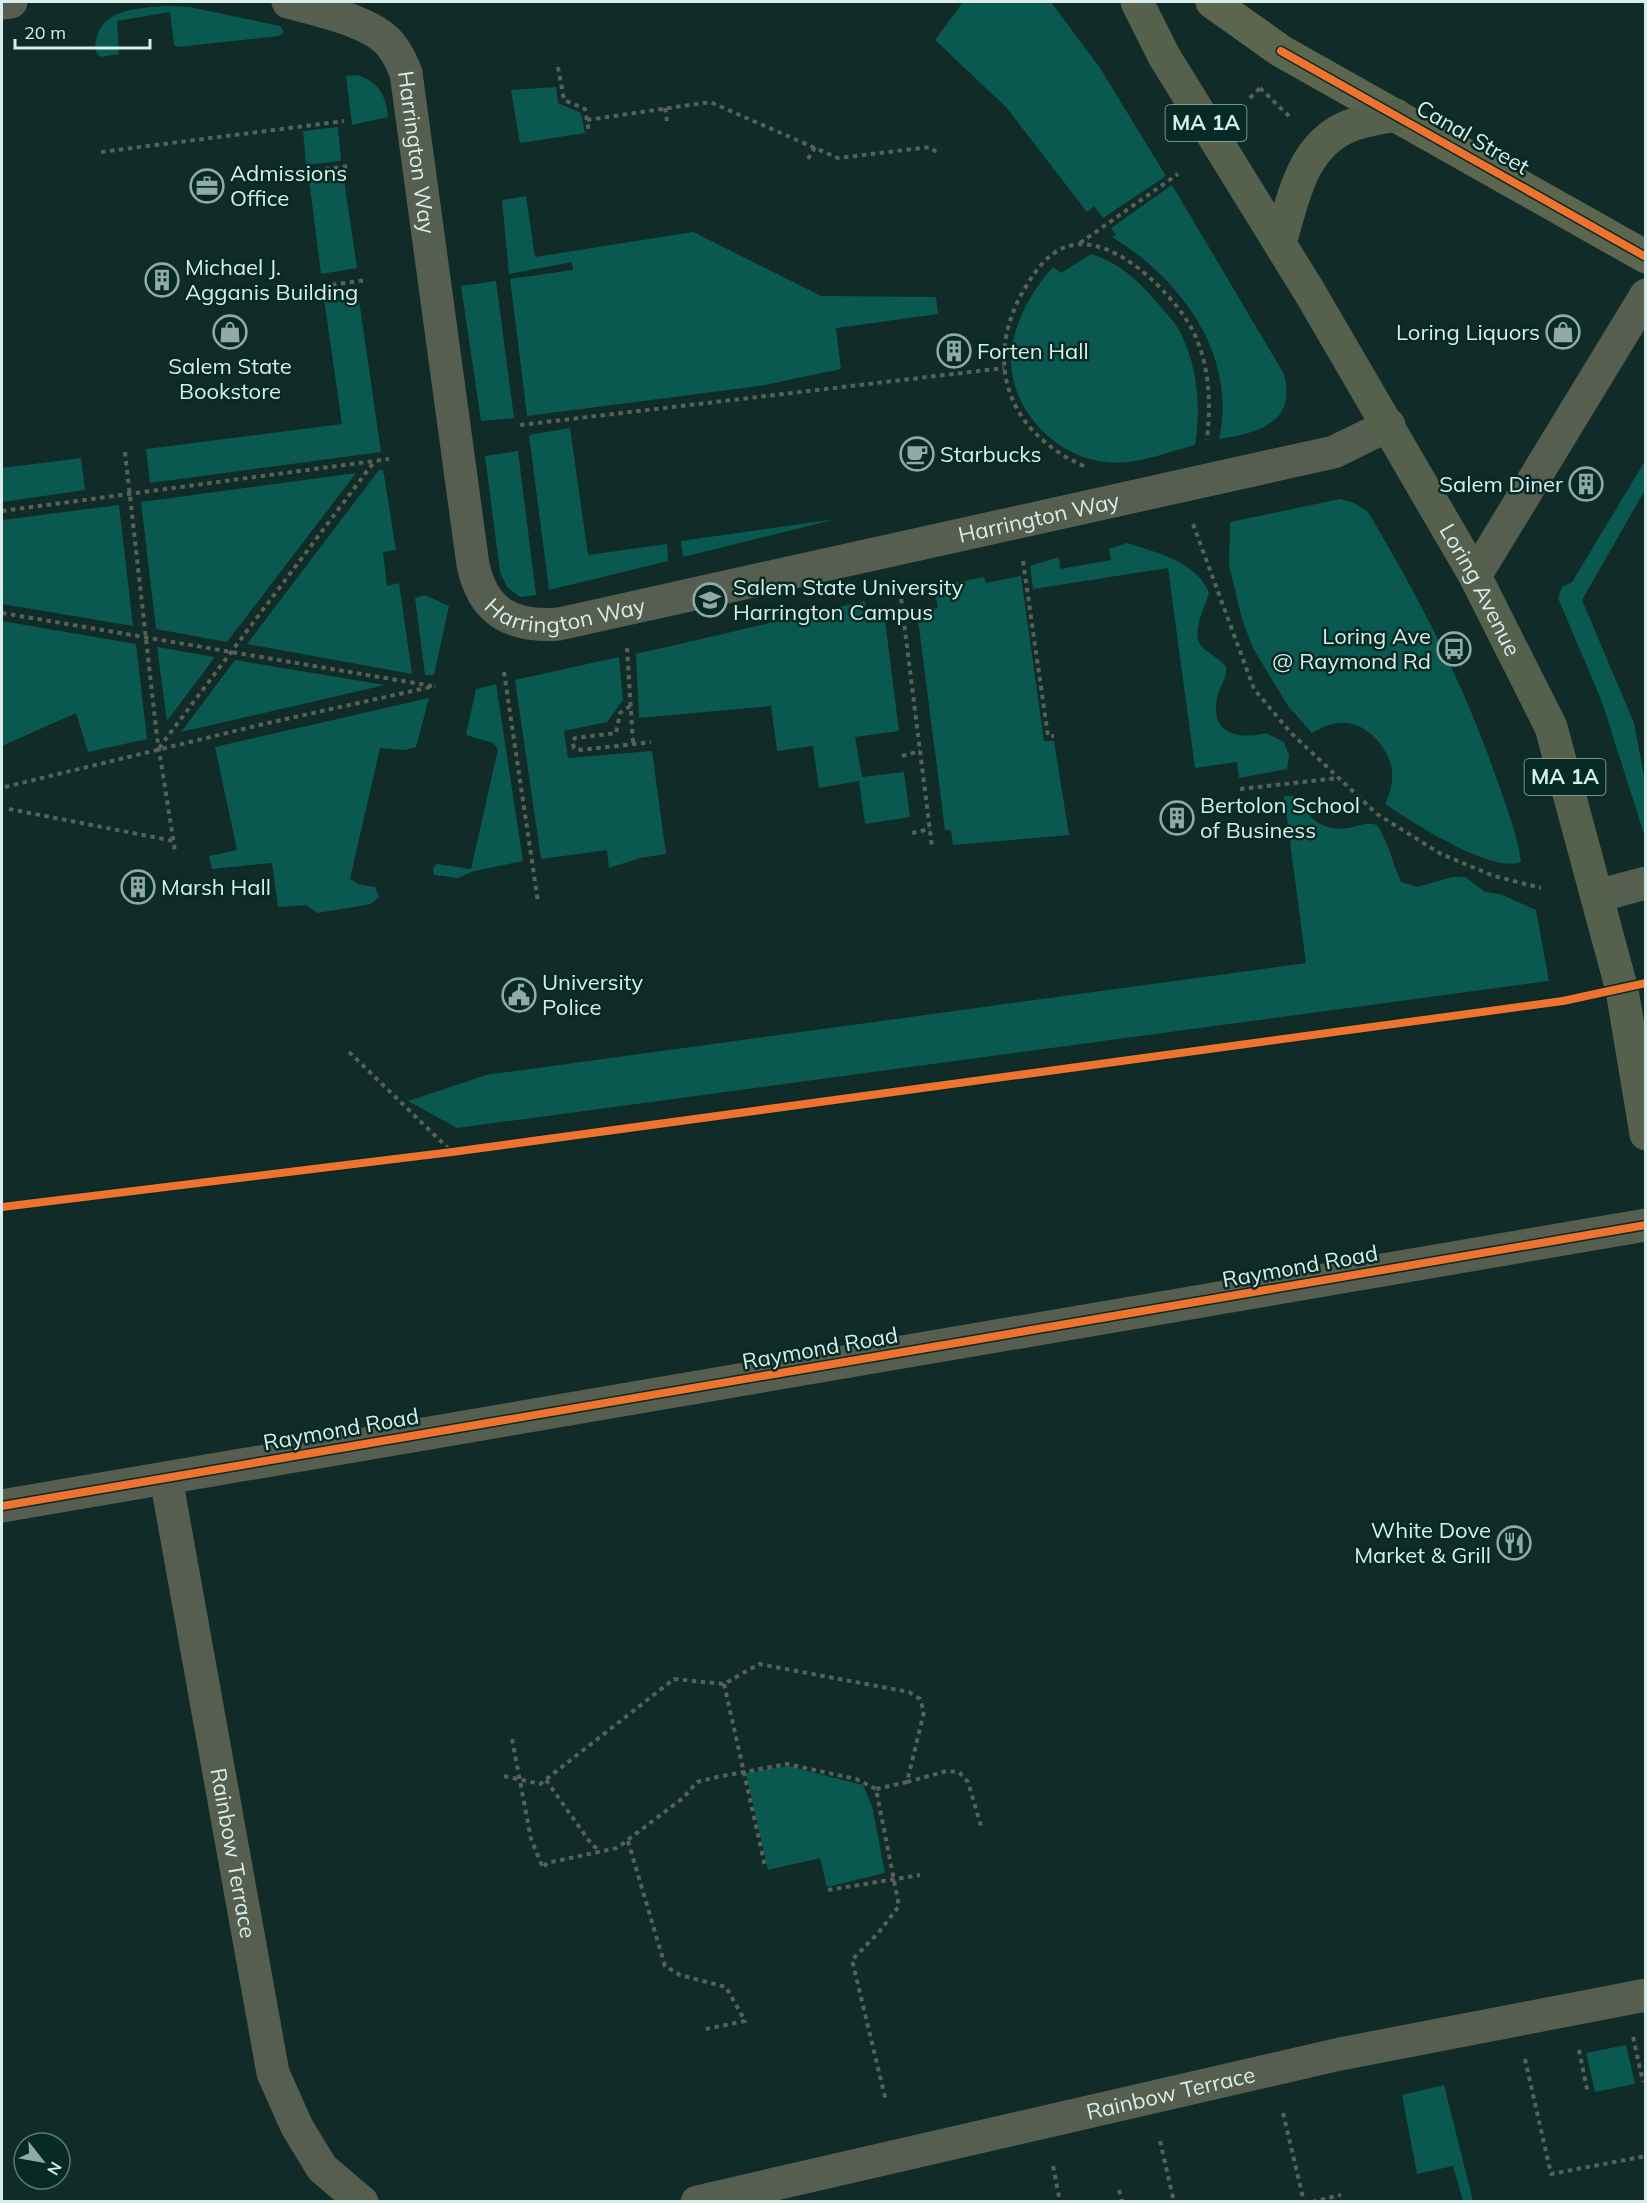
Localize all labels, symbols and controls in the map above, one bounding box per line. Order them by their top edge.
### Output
scale bar [15,12,150,50]
text: 20 m [24,21,66,44]
street label: Harrington Way [392,69,442,236]
street label: Canal Street [1412,93,1535,181]
road number: MA 1A [1166,105,1246,141]
place label: Admissions Office [230,159,347,212]
office icon: Admissions Office [189,168,225,204]
place label: Michael J. Agganis Building [185,253,358,306]
building icon: Michael J. Agganis Building [144,262,180,298]
shop icon: Salem State Bookstore [212,314,248,350]
shop icon: Loring Liquors [1545,314,1581,350]
place label: Loring Liquors [1396,318,1540,346]
building icon: Forten Hall [936,333,972,369]
place label: Forten Hall [977,337,1089,365]
place label: Salem State Bookstore [168,352,292,405]
cafe icon: Starbucks [899,436,935,472]
place label: Starbucks [940,440,1041,468]
building icon: Salem Diner [1568,466,1604,502]
place label: Salem Diner [1439,470,1563,498]
street label: Harrington Way [956,486,1122,549]
street label: Loring Avenue [1433,518,1527,661]
place label: Salem State University Harrington Campus [733,573,964,626]
school or university icon: Salem State University Harrington Campus [692,582,728,618]
street label: Harrington Way [479,591,648,639]
place label: Loring Ave @ Raymond Rd [1272,622,1431,675]
bus stop icon: Loring Ave @ Raymond Rd [1436,631,1472,667]
road number: MA 1A [1524,759,1606,795]
place label: Bertolon School of Business [1200,791,1360,844]
building icon: Bertolon School of Business [1159,800,1195,836]
building icon: Marsh Hall [120,869,156,905]
place label: Marsh Hall [161,873,271,901]
place label: University Police [542,968,644,1021]
public building icon: University Police [501,977,537,1013]
street label: Raymond Road [1220,1239,1380,1293]
street label: Raymond Road [740,1321,900,1375]
street label: Raymond Road [261,1402,421,1456]
place label: White Dove Market & Grill [1354,1516,1491,1569]
restaurant icon: White Dove Market & Grill [1496,1525,1532,1561]
street label: Rainbow Terrace [204,1766,262,1940]
street label: Rainbow Terrace [1083,2060,1258,2126]
north arrow [12,2131,72,2191]
text: N [43,2158,67,2179]

